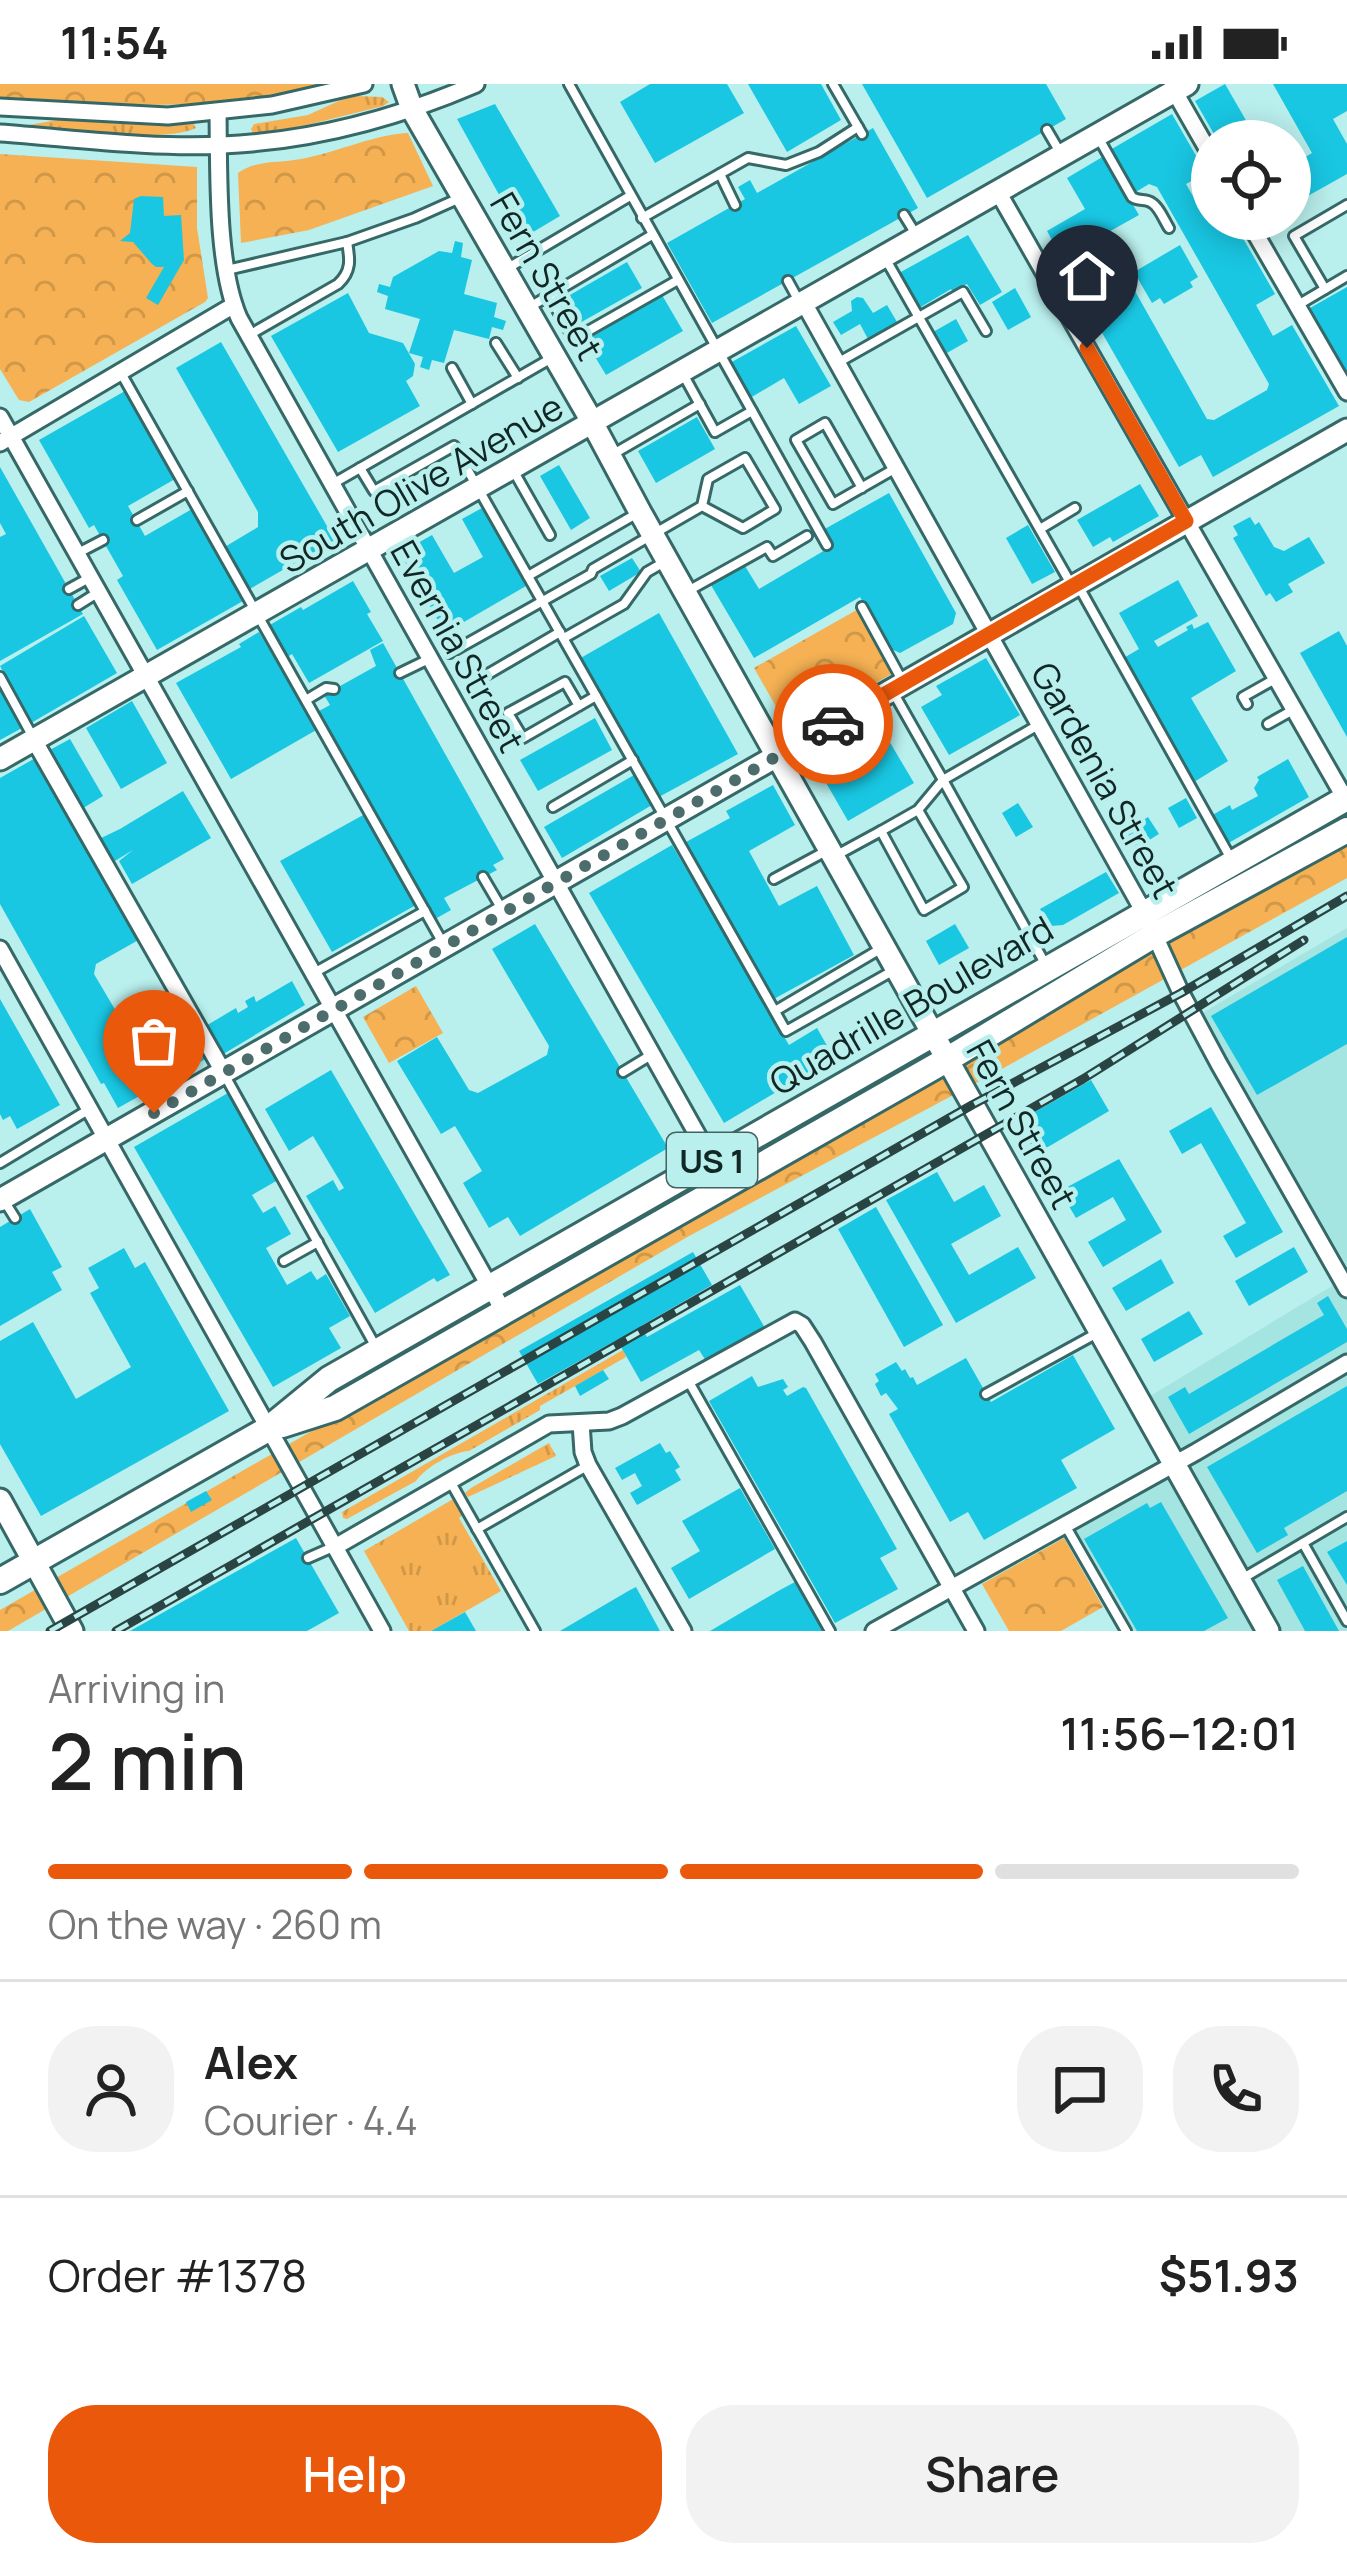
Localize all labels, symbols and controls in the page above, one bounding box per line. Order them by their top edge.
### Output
text: 11:54 [60,11,169,73]
map controls [1191,120,1311,240]
button: locate [1191,120,1311,240]
street label: Fern Street [479,183,615,369]
pin [1036,225,1138,348]
icon: home [1054,243,1120,309]
street label: South Olive Avenue [270,382,572,584]
street label: Evernia Street [380,531,536,761]
street label: Gardenia Street [1020,653,1190,907]
courier [773,664,893,784]
icon: car [800,691,866,757]
street label: Quadrille Boulevard [760,904,1062,1106]
pin [103,990,205,1113]
icon: bag [121,1008,187,1074]
street label: Fern Street [956,1031,1088,1217]
road number: US 1 [667,1133,757,1187]
text: Arriving in [48,1661,225,1715]
text: 11:56–12:01 [1060,1702,1299,1764]
text: 2 min [48,1707,247,1813]
text: On the way · 260 m [48,1897,382,1951]
button: person [48,2026,174,2152]
button: chat [1017,2026,1143,2152]
button: phone [1173,2026,1299,2152]
text: Alex [204,2031,298,2093]
text: Courier · 4.4 [204,2093,418,2147]
text: Order #1378 [48,2244,307,2306]
text: $51.93 [1159,2244,1299,2306]
button: Help [48,2405,662,2543]
button: Share [686,2405,1299,2543]

